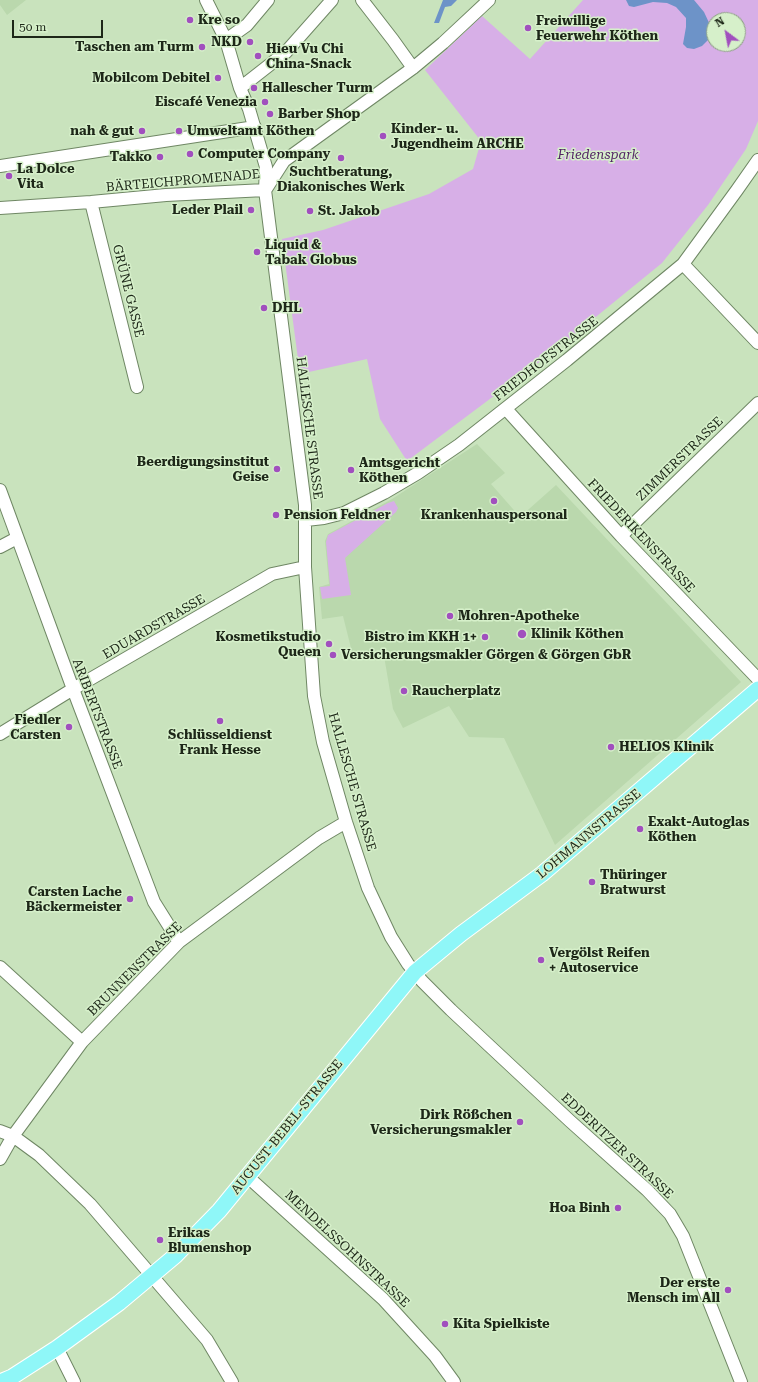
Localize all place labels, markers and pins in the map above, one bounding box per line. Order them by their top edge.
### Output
place label: Kre so [198,12,240,28]
place label: Freiwillige Feuerwehr Köthen [536,13,658,44]
marker: Kre so [185,15,195,25]
marker: Freiwillige Feuerwehr Köthen [523,23,533,33]
place label: NKD [211,34,242,50]
marker: NKD [245,37,255,47]
place label: Taschen am Turm [75,39,194,55]
place label: Hieu Vu Chi China-Snack [266,41,352,72]
marker: Taschen am Turm [197,42,207,52]
marker: Hieu Vu Chi China-Snack [253,51,263,61]
place label: Mobilcom Debitel [92,70,210,86]
marker: Mobilcom Debitel [213,73,223,83]
place label: Hallescher Turm [262,80,373,96]
marker: Hallescher Turm [249,83,259,93]
place label: Eiscafé Venezia [155,94,257,110]
marker: Eiscafé Venezia [260,97,270,107]
place label: Barber Shop [278,106,360,122]
marker: Barber Shop [265,109,275,119]
place label: Kinder- u. Jugendheim ARCHE [391,121,524,152]
place label: nah & gut [70,123,134,139]
place label: Umweltamt Köthen [187,123,315,139]
marker: nah & gut [137,126,147,136]
marker: Umweltamt Köthen [174,126,184,136]
marker: Kinder- u. Jugendheim ARCHE [378,131,388,141]
place label: Computer Company [198,146,330,162]
place label: Takko [110,149,152,165]
marker: Computer Company [185,149,195,159]
marker: Takko [155,152,165,162]
marker: Suchtberatung, Diakonisches Werk [336,153,346,163]
place label: La Dolce Vita [17,161,75,192]
place label: Suchtberatung, Diakonisches Werk [277,164,405,195]
marker: La Dolce Vita [4,171,14,181]
place label: Leder Plail [172,202,243,218]
place label: St. Jakob [318,203,380,219]
marker: Leder Plail [246,205,256,215]
marker: St. Jakob [305,206,315,216]
place label: Liquid & Tabak Globus [265,237,357,268]
marker: Liquid & Tabak Globus [252,247,262,257]
place label: DHL [272,300,301,316]
marker: DHL [259,303,269,313]
place label: Beerdigungsinstitut Geise [137,454,269,485]
place label: Amtsgericht Köthen [359,455,440,486]
marker: Beerdigungsinstitut Geise [272,464,282,474]
marker: Amtsgericht Köthen [346,465,356,475]
marker: Krankenhauspersonal [489,496,499,506]
place label: Pension Feldner [284,507,391,523]
place label: Krankenhauspersonal [421,507,567,523]
marker: Pension Feldner [271,510,281,520]
place label: Mohren-Apotheke [458,608,579,624]
marker: Mohren-Apotheke [445,611,455,621]
place label: Klinik Köthen [531,626,624,642]
marker: Klinik Köthen [516,628,528,640]
place label: Kosmetikstudio Queen [215,629,321,660]
place label: Bistro im KKH 1+ [365,629,477,645]
marker: Bistro im KKH 1+ [480,632,490,642]
marker: Kosmetikstudio Queen [324,639,334,649]
place label: Versicherungsmakler Görgen & Görgen GbR [341,647,631,663]
marker: Versicherungsmakler Görgen & Görgen GbR [328,650,338,660]
place label: Raucherplatz [412,683,500,699]
marker: Raucherplatz [399,686,409,696]
place label: Fiedler Carsten [10,712,61,743]
marker: Schlüsseldienst Frank Hesse [215,716,225,726]
marker: Fiedler Carsten [64,722,74,732]
place label: Schlüsseldienst Frank Hesse [168,727,272,758]
place label: HELIOS Klinik [619,739,714,755]
marker: HELIOS Klinik [606,742,616,752]
place label: Exakt-Autoglas Köthen [648,814,749,845]
marker: Exakt-Autoglas Köthen [635,824,645,834]
place label: Thüringer Bratwurst [600,867,667,898]
marker: Thüringer Bratwurst [587,877,597,887]
place label: Carsten Lache Bäckermeister [26,884,122,915]
marker: Carsten Lache Bäckermeister [125,894,135,904]
place label: Vergölst Reifen + Autoservice [549,945,650,976]
marker: Vergölst Reifen + Autoservice [536,955,546,965]
place label: Dirk Rößchen Versicherungsmakler [370,1107,512,1138]
marker: Dirk Rößchen Versicherungsmakler [515,1117,525,1127]
place label: Hoa Binh [549,1200,610,1216]
marker: Hoa Binh [613,1203,623,1213]
place label: Erikas Blumenshop [168,1225,252,1256]
marker: Erikas Blumenshop [155,1235,165,1245]
place label: Der erste Mensch im All [627,1275,720,1306]
marker: Der erste Mensch im All [723,1285,733,1295]
place label: Kita Spielkiste [453,1316,550,1332]
marker: Kita Spielkiste [440,1319,450,1329]

